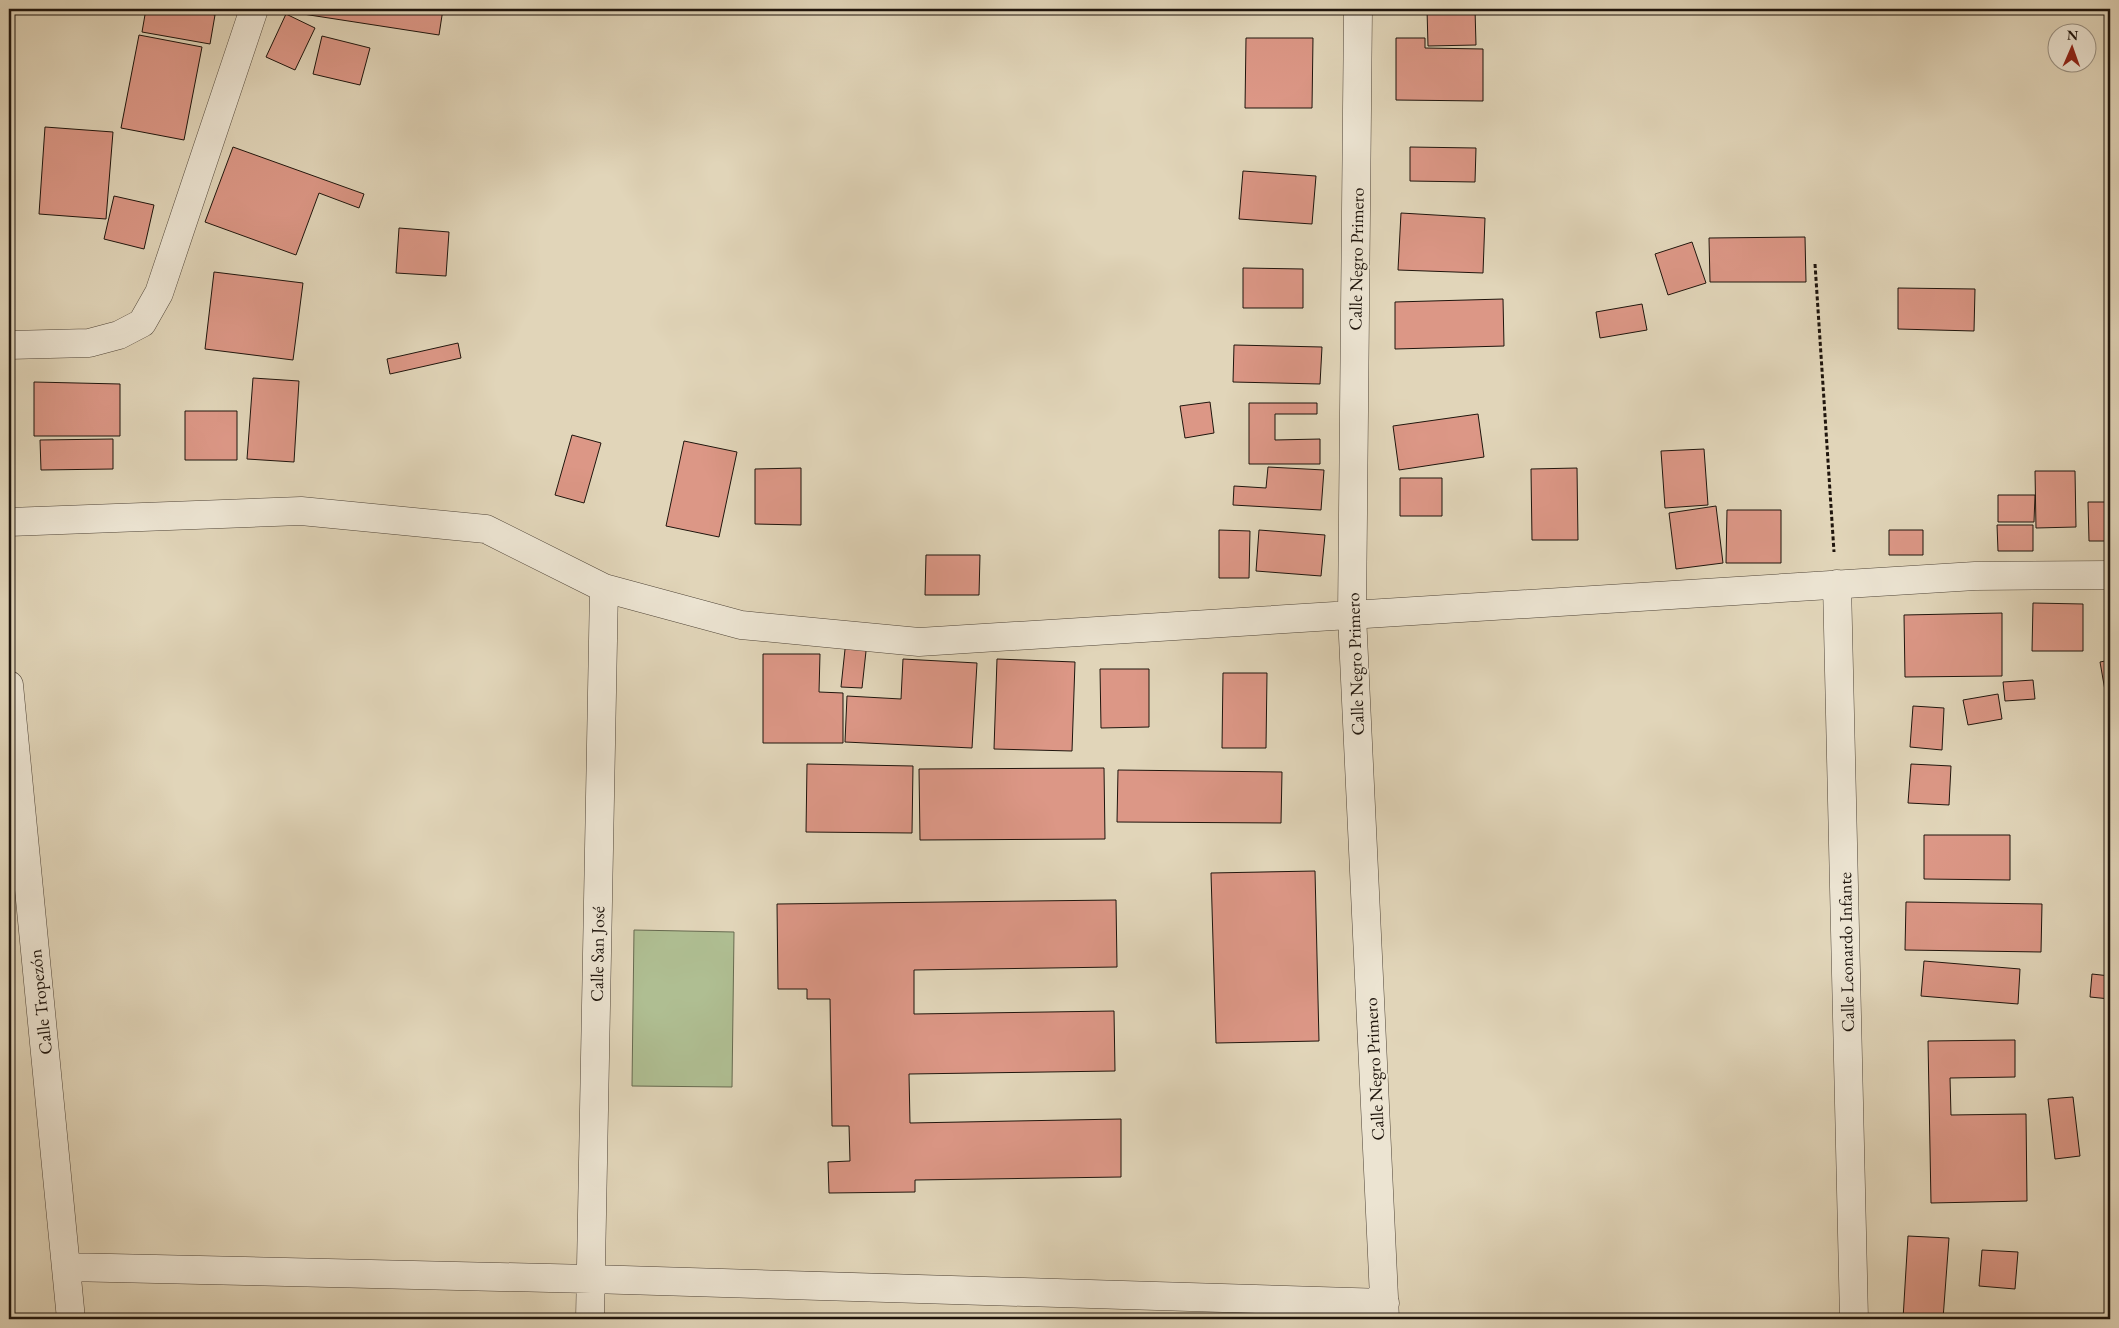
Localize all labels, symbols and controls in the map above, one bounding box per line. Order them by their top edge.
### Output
north arrow [2046,22,2096,72]
text: N [2066,26,2079,44]
street label: Calle Negro Primero [1343,187,1369,331]
street label: Calle Negro Primero [1341,592,1369,736]
street label: Calle Leonardo Infante [1833,872,1859,1032]
street label: Calle San José [585,906,609,1002]
street label: Calle Tropezón [23,948,57,1056]
street label: Calle Negro Primero [1359,997,1389,1141]

